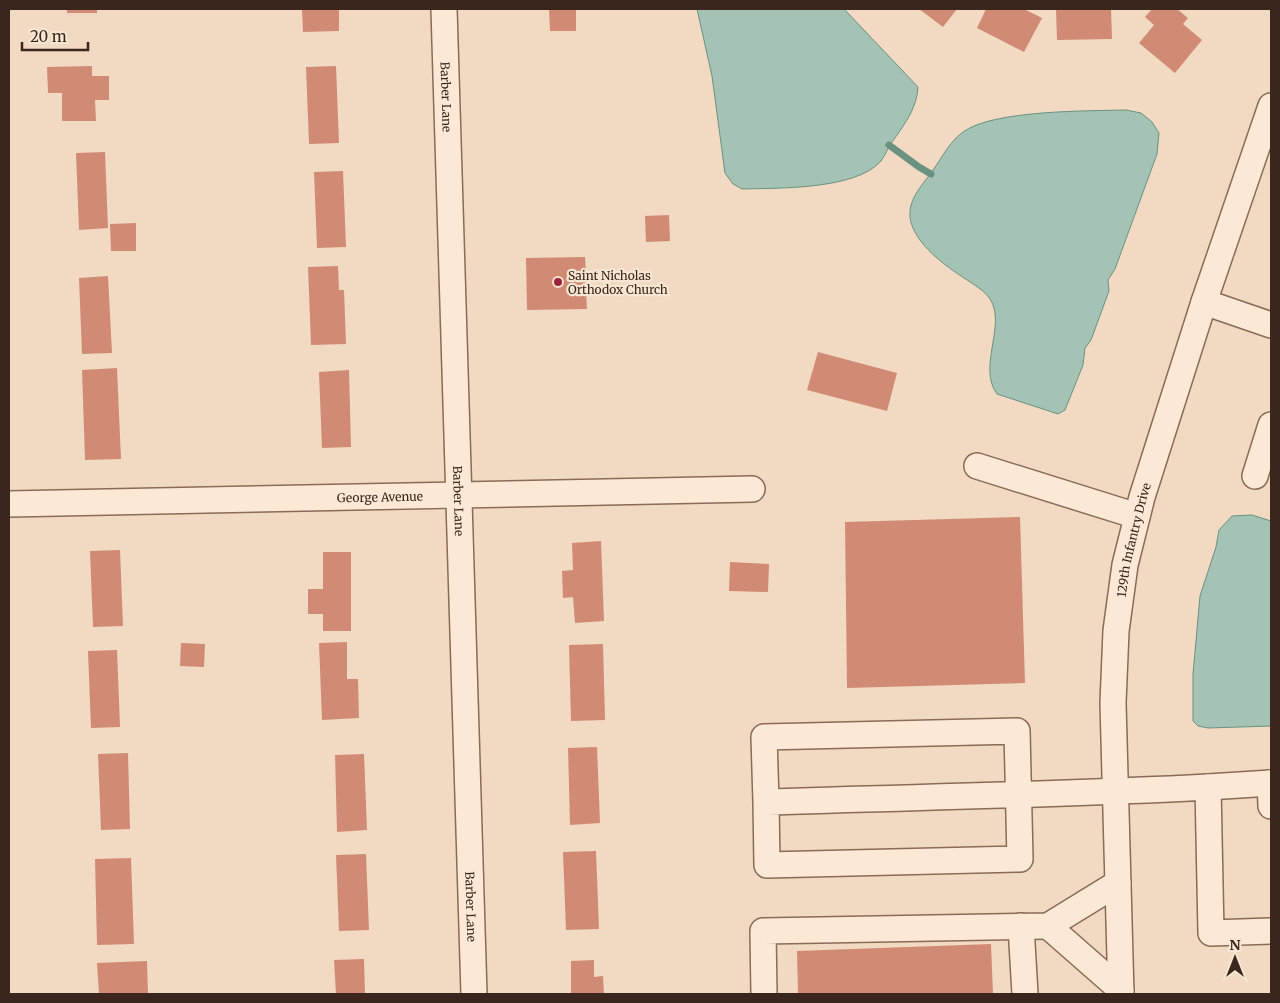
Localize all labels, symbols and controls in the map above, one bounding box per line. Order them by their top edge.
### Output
scale bar [22,20,89,52]
text: 20 m [30,27,67,46]
street label: Barber Lane [438,61,455,132]
place label: Saint Nicholas Orthodox Church [568,268,668,297]
marker: Saint Nicholas Orthodox Church [552,276,564,288]
street label: Barber Lane [450,465,468,536]
street label: 129th Infantry Drive [1113,481,1154,598]
street label: George Avenue [337,488,423,505]
street label: Barber Lane [463,871,480,942]
north arrow [1210,933,1260,983]
text: N [1229,936,1241,954]

